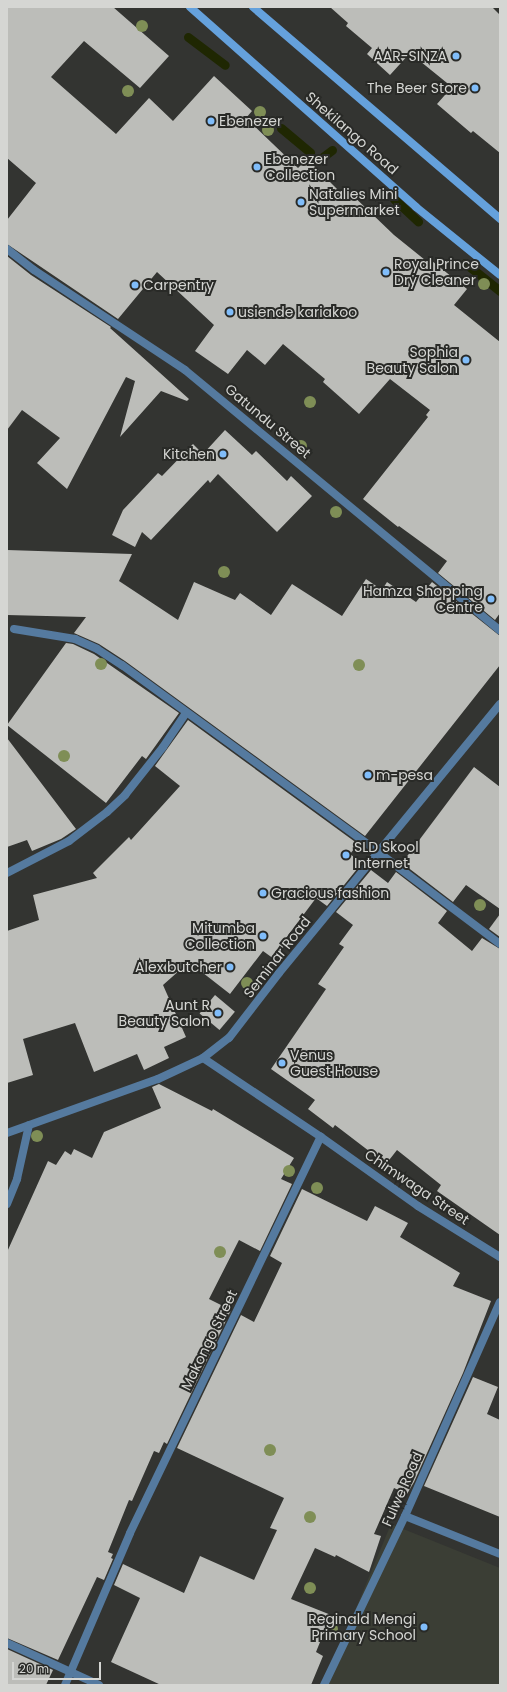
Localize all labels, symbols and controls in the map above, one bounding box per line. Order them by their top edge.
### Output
place label: AAR-SINZA [373,48,447,64]
marker: AAR-SINZA [450,50,462,62]
place label: The Beer Store [367,80,467,96]
marker: The Beer Store [470,83,480,93]
street label: Shekilango Road [302,88,402,178]
place label: Ebenezer [219,113,282,129]
marker: Ebenezer [206,116,216,126]
place label: Ebenezer Collection [265,151,335,184]
marker: Ebenezer Collection [252,162,262,172]
place label: Natalies Mini Supermarket [309,186,400,218]
marker: Natalies Mini Supermarket [296,197,306,207]
place label: Royal Prince Dry Cleaner [394,256,479,288]
marker: Royal Prince Dry Cleaner [381,267,391,277]
place label: Carpentry [143,277,214,293]
marker: Carpentry [130,280,140,290]
place label: usiende kariakoo [238,304,357,320]
marker: usiende kariakoo [225,307,235,317]
place label: Sophia Beauty Salon [367,344,458,376]
marker: Sophia Beauty Salon [461,355,471,365]
street label: Gatundu Street [222,380,314,462]
place label: Kitchen [163,446,215,462]
marker: Kitchen [218,449,228,459]
place label: Hamza Shopping Centre [363,583,483,616]
marker: Hamza Shopping Centre [486,594,496,604]
place label: m-pesa [376,767,433,783]
marker: m-pesa [363,770,373,780]
place label: SLD Skool Internet [354,839,419,872]
marker: SLD Skool Internet [341,850,351,860]
place label: Gracious fashion [271,885,389,901]
marker: Gracious fashion [258,888,268,898]
street label: Seminar Road [240,913,314,1001]
place label: Mitumba Collection [185,920,255,952]
marker: Mitumba Collection [258,931,268,941]
place label: Alex butcher [135,959,222,975]
marker: Alex butcher [225,962,235,972]
place label: Aunt R Beauty Salon [119,997,210,1030]
marker: Aunt R Beauty Salon [213,1008,223,1018]
place label: Venus Guest House [290,1047,378,1080]
marker: Venus Guest House [277,1058,287,1068]
street label: Chimwaga Street [362,1146,472,1228]
street label: Makongo Street [177,1287,241,1393]
street label: Fulwe Road [378,1449,426,1529]
place label: Reginald Mengi Primary School [308,1611,416,1644]
marker: Reginald Mengi Primary School [419,1622,429,1632]
scale bar [14,1654,103,1680]
text: 20 m [19,1660,49,1677]

